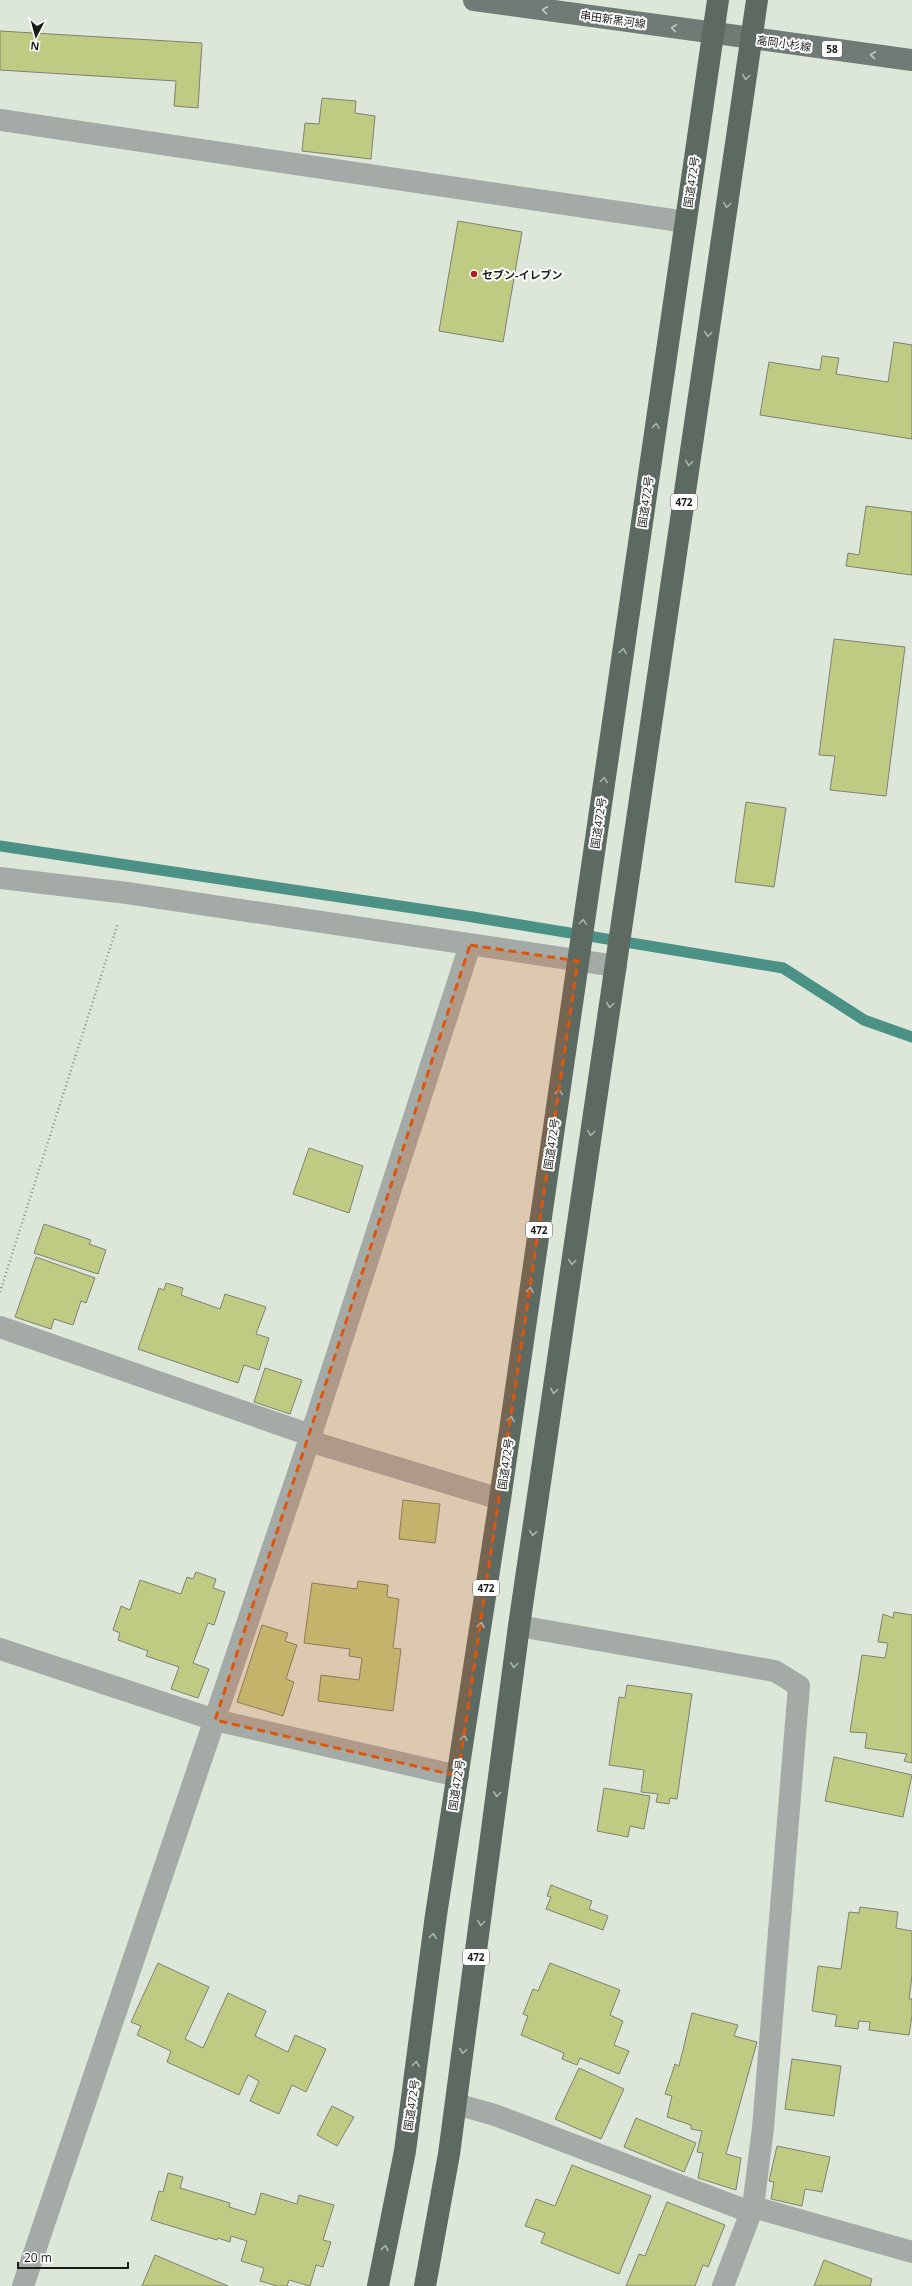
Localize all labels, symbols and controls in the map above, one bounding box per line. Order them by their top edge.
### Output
one-way arrow [542,6,548,15]
street label: 串田新黒河線 [579,7,647,31]
north arrow [16,16,56,56]
one-way arrow [671,24,677,33]
street label: 高岡小杉線 [756,32,812,54]
text: N [30,39,40,54]
road number: 58 [822,41,842,57]
one-way arrow [870,51,876,60]
one-way arrow [742,74,751,80]
street label: 国道472号 [680,155,702,209]
one-way arrow [723,202,732,209]
place label: セブン-イレブン [482,267,563,282]
marker: セブン-イレブン [469,269,479,279]
one-way arrow [704,331,713,337]
one-way arrow [651,423,660,429]
one-way arrow [685,460,694,466]
street label: 国道472号 [634,475,656,529]
road number: 472 [671,494,697,510]
one-way arrow [618,648,627,654]
one-way arrow [599,777,608,783]
street label: 国道472号 [587,796,609,850]
one-way arrow [578,919,587,926]
one-way arrow [606,1002,615,1008]
one-way arrow [554,1089,563,1095]
street label: 国道472号 [540,1117,562,1171]
one-way arrow [587,1130,596,1137]
road number: 472 [526,1222,552,1238]
one-way arrow [568,1259,577,1265]
one-way arrow [525,1287,534,1293]
one-way arrow [550,1388,559,1394]
one-way arrow [506,1416,515,1422]
street label: 国道472号 [494,1437,516,1491]
one-way arrow [529,1530,538,1536]
road number: 472 [473,1580,499,1596]
one-way arrow [476,1622,485,1628]
one-way arrow [510,1662,519,1668]
one-way arrow [459,1735,467,1741]
street label: 国道472号 [445,1758,467,1812]
one-way arrow [493,1791,502,1797]
one-way arrow [477,1920,486,1926]
one-way arrow [428,1933,437,1939]
road number: 472 [463,1949,489,1965]
one-way arrow [459,2048,468,2054]
one-way arrow [411,2061,420,2068]
street label: 国道472号 [400,2078,422,2132]
scale bar [18,2244,128,2270]
one-way arrow [381,2245,389,2251]
text: 20 m [24,2249,52,2266]

